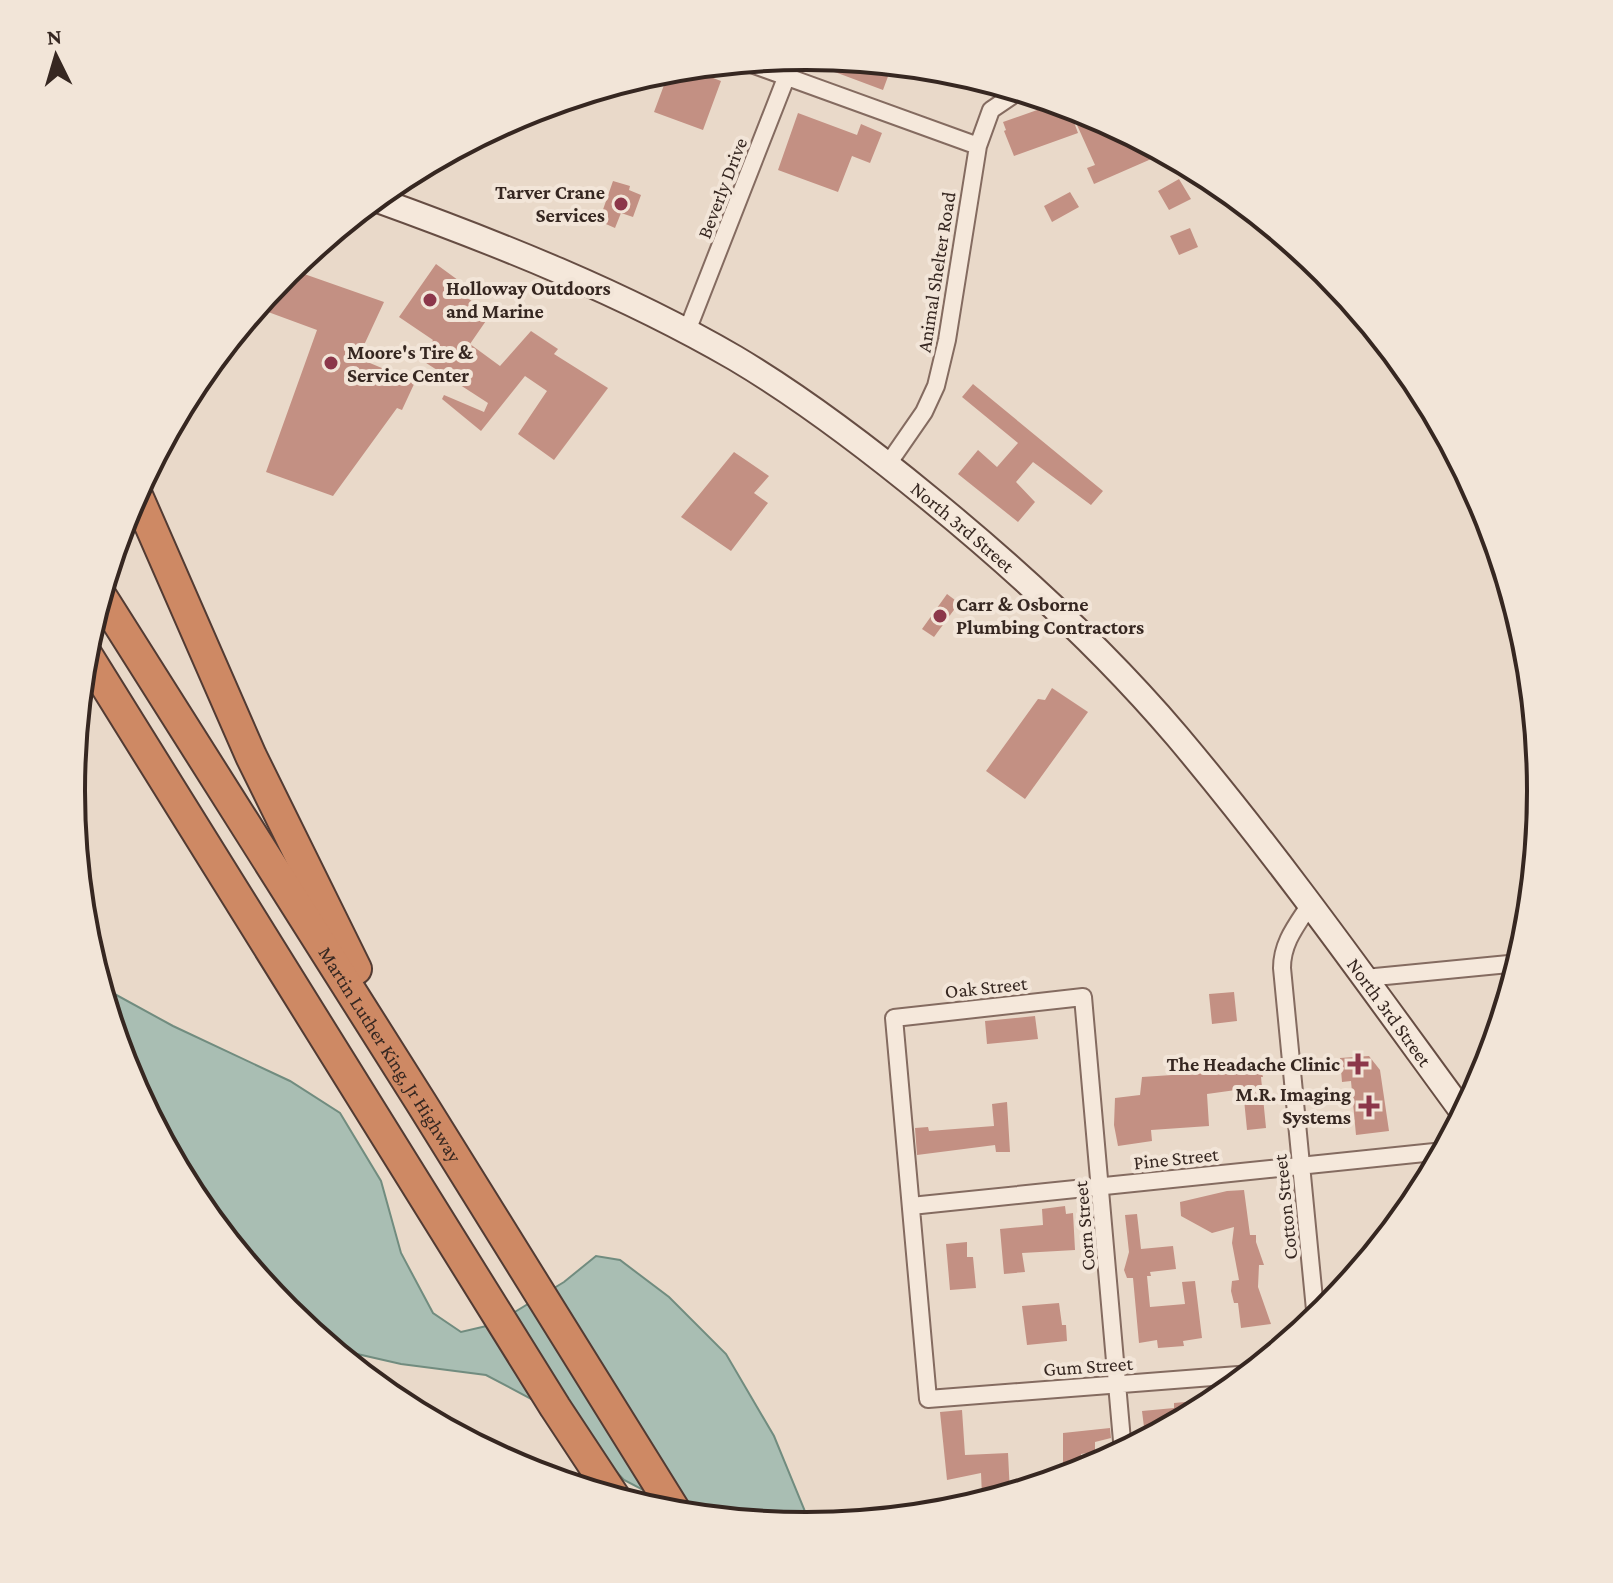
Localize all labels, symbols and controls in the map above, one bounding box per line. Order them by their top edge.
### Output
north arrow [16,16,96,96]
text: N [46,23,63,50]
street label: Beverly Drive [693,134,752,242]
place label: Tarver Crane Services [495,181,605,226]
street label: Animal Shelter Road [912,190,960,354]
marker: Tarver Crane Services [612,195,630,213]
place label: Holloway Outdoors and Marine [446,277,611,322]
marker: Holloway Outdoors and Marine [421,291,439,309]
place label: Moore's Tire & Service Center [347,341,474,386]
marker: Moore's Tire & Service Center [322,354,340,372]
street label: North 3rd Street [907,477,1019,577]
place label: Carr & Osborne Plumbing Contractors [956,593,1144,638]
marker: Carr & Osborne Plumbing Contractors [931,607,949,625]
street label: Martin Luther King, Jr Highway [314,942,467,1167]
street label: North 3rd Street [1343,954,1437,1071]
street label: Oak Street [944,972,1029,1002]
place label: The Headache Clinic [1166,1053,1340,1075]
marker: The Headache Clinic [1347,1053,1369,1075]
place label: M.R. Imaging Systems [1235,1083,1351,1128]
marker: M.R. Imaging Systems [1358,1095,1380,1117]
street label: Pine Street [1132,1143,1220,1173]
street label: Cotton Street [1268,1153,1301,1261]
street label: Corn Street [1069,1180,1099,1272]
street label: Gum Street [1042,1352,1134,1380]

